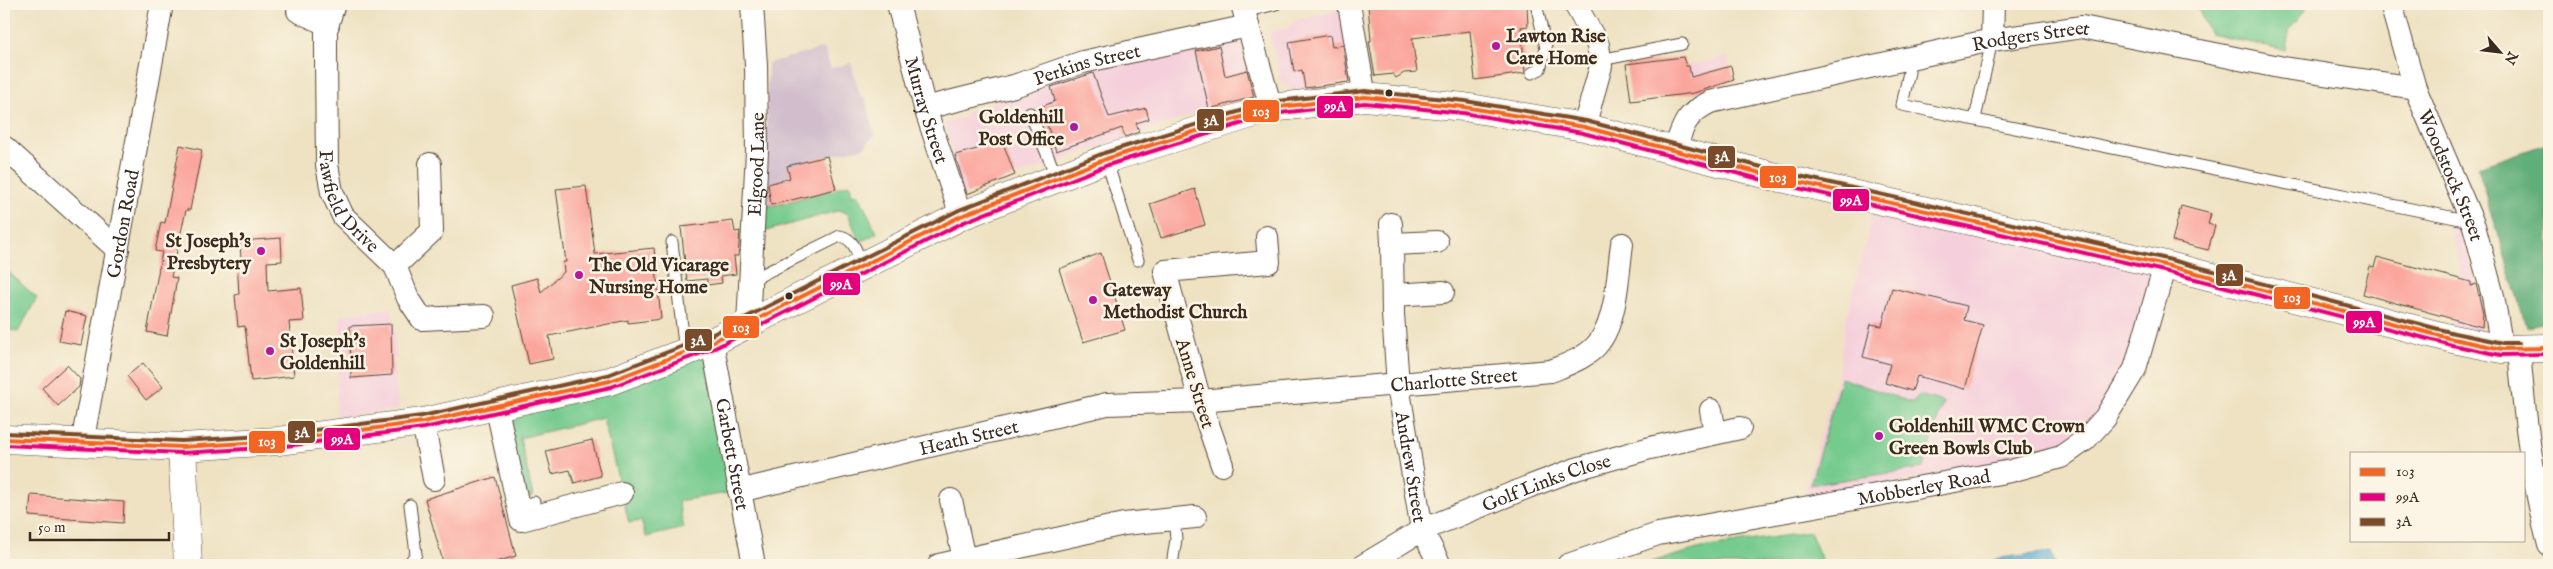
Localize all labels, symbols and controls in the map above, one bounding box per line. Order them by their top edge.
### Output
street label: Rodgers Street [1970,17,2092,58]
place label: Lawton Rise Care Home [1506,25,1606,71]
north arrow [2476,28,2526,78]
street label: Perkins Street [1031,40,1143,92]
marker: Lawton Rise Care Home [1490,40,1502,52]
text: N [2500,47,2522,67]
street label: Murray Street [898,55,953,168]
unlabelled marker [1384,88,1394,98]
line badge: 99A [1316,95,1354,119]
text: 99A [1323,98,1347,116]
line badge: 103 [1242,99,1280,123]
text: 103 [1252,103,1270,121]
place label: Goldenhill Post Office [978,106,1065,152]
street label: Woodstock Street [2412,106,2488,245]
line badge: 3A [1196,108,1225,132]
street label: Elgood Lane [744,112,771,217]
text: 3A [1204,112,1220,130]
marker: Goldenhill Post Office [1068,121,1080,133]
line badge: 3A [1707,145,1736,169]
text: 3A [1715,148,1731,166]
street label: Fawfield Drive [313,150,384,259]
line badge: 103 [1759,165,1797,189]
street label: Gordon Road [102,167,146,280]
text: 103 [1769,169,1787,187]
line badge: 99A [1832,188,1870,212]
text: 99A [1839,192,1863,210]
place label: St Joseph's Presbytery [166,230,252,276]
marker: St Joseph's Presbytery [255,245,267,257]
place label: The Old Vicarage Nursing Home [588,254,729,300]
line badge: 3A [2215,263,2244,287]
text: 3A [2222,267,2238,285]
marker: The Old Vicarage Nursing Home [573,269,585,281]
line badge: 99A [822,272,861,296]
text: 99A [829,276,853,294]
place label: Gateway Methodist Church [1103,279,1248,325]
line badge: 103 [2273,286,2311,310]
text: 103 [2283,289,2301,307]
unlabelled marker [784,291,794,301]
marker: Gateway Methodist Church [1087,294,1099,306]
line badge: 99A [2345,310,2383,334]
text: 99A [2352,314,2376,332]
line badge: 103 [722,315,760,339]
text: 103 [732,319,750,337]
line badge: 3A [684,328,713,352]
place label: St Joseph's Goldenhill [280,330,366,376]
text: 3A [691,332,707,350]
street label: Anne Street [1169,335,1219,432]
marker: St Joseph's Goldenhill [264,345,276,357]
street label: Charlotte Street [1390,364,1519,399]
street label: Garbett Street [709,396,754,513]
street label: Andrew Street [1388,408,1431,525]
street label: Heath Street [917,415,1022,462]
place label: Goldenhill WMC Crown Green Bowls Club [1889,415,2085,461]
line badge: 3A [287,420,316,444]
text: 3A [295,424,311,442]
line badge: 99A [323,427,361,451]
line badge: 103 [248,430,286,454]
marker: Goldenhill WMC Crown Green Bowls Club [1873,430,1885,442]
text: 99A [330,431,354,449]
text: 103 [258,433,276,451]
street label: Golf Links Close [1479,450,1614,518]
legend [2350,452,2526,542]
text: 103 [2396,462,2415,481]
street label: Mobberley Road [1856,465,1993,512]
text: 99A [2395,488,2420,507]
scale bar [30,509,169,541]
text: 3A [2396,512,2413,531]
text: 50 m [38,518,66,537]

